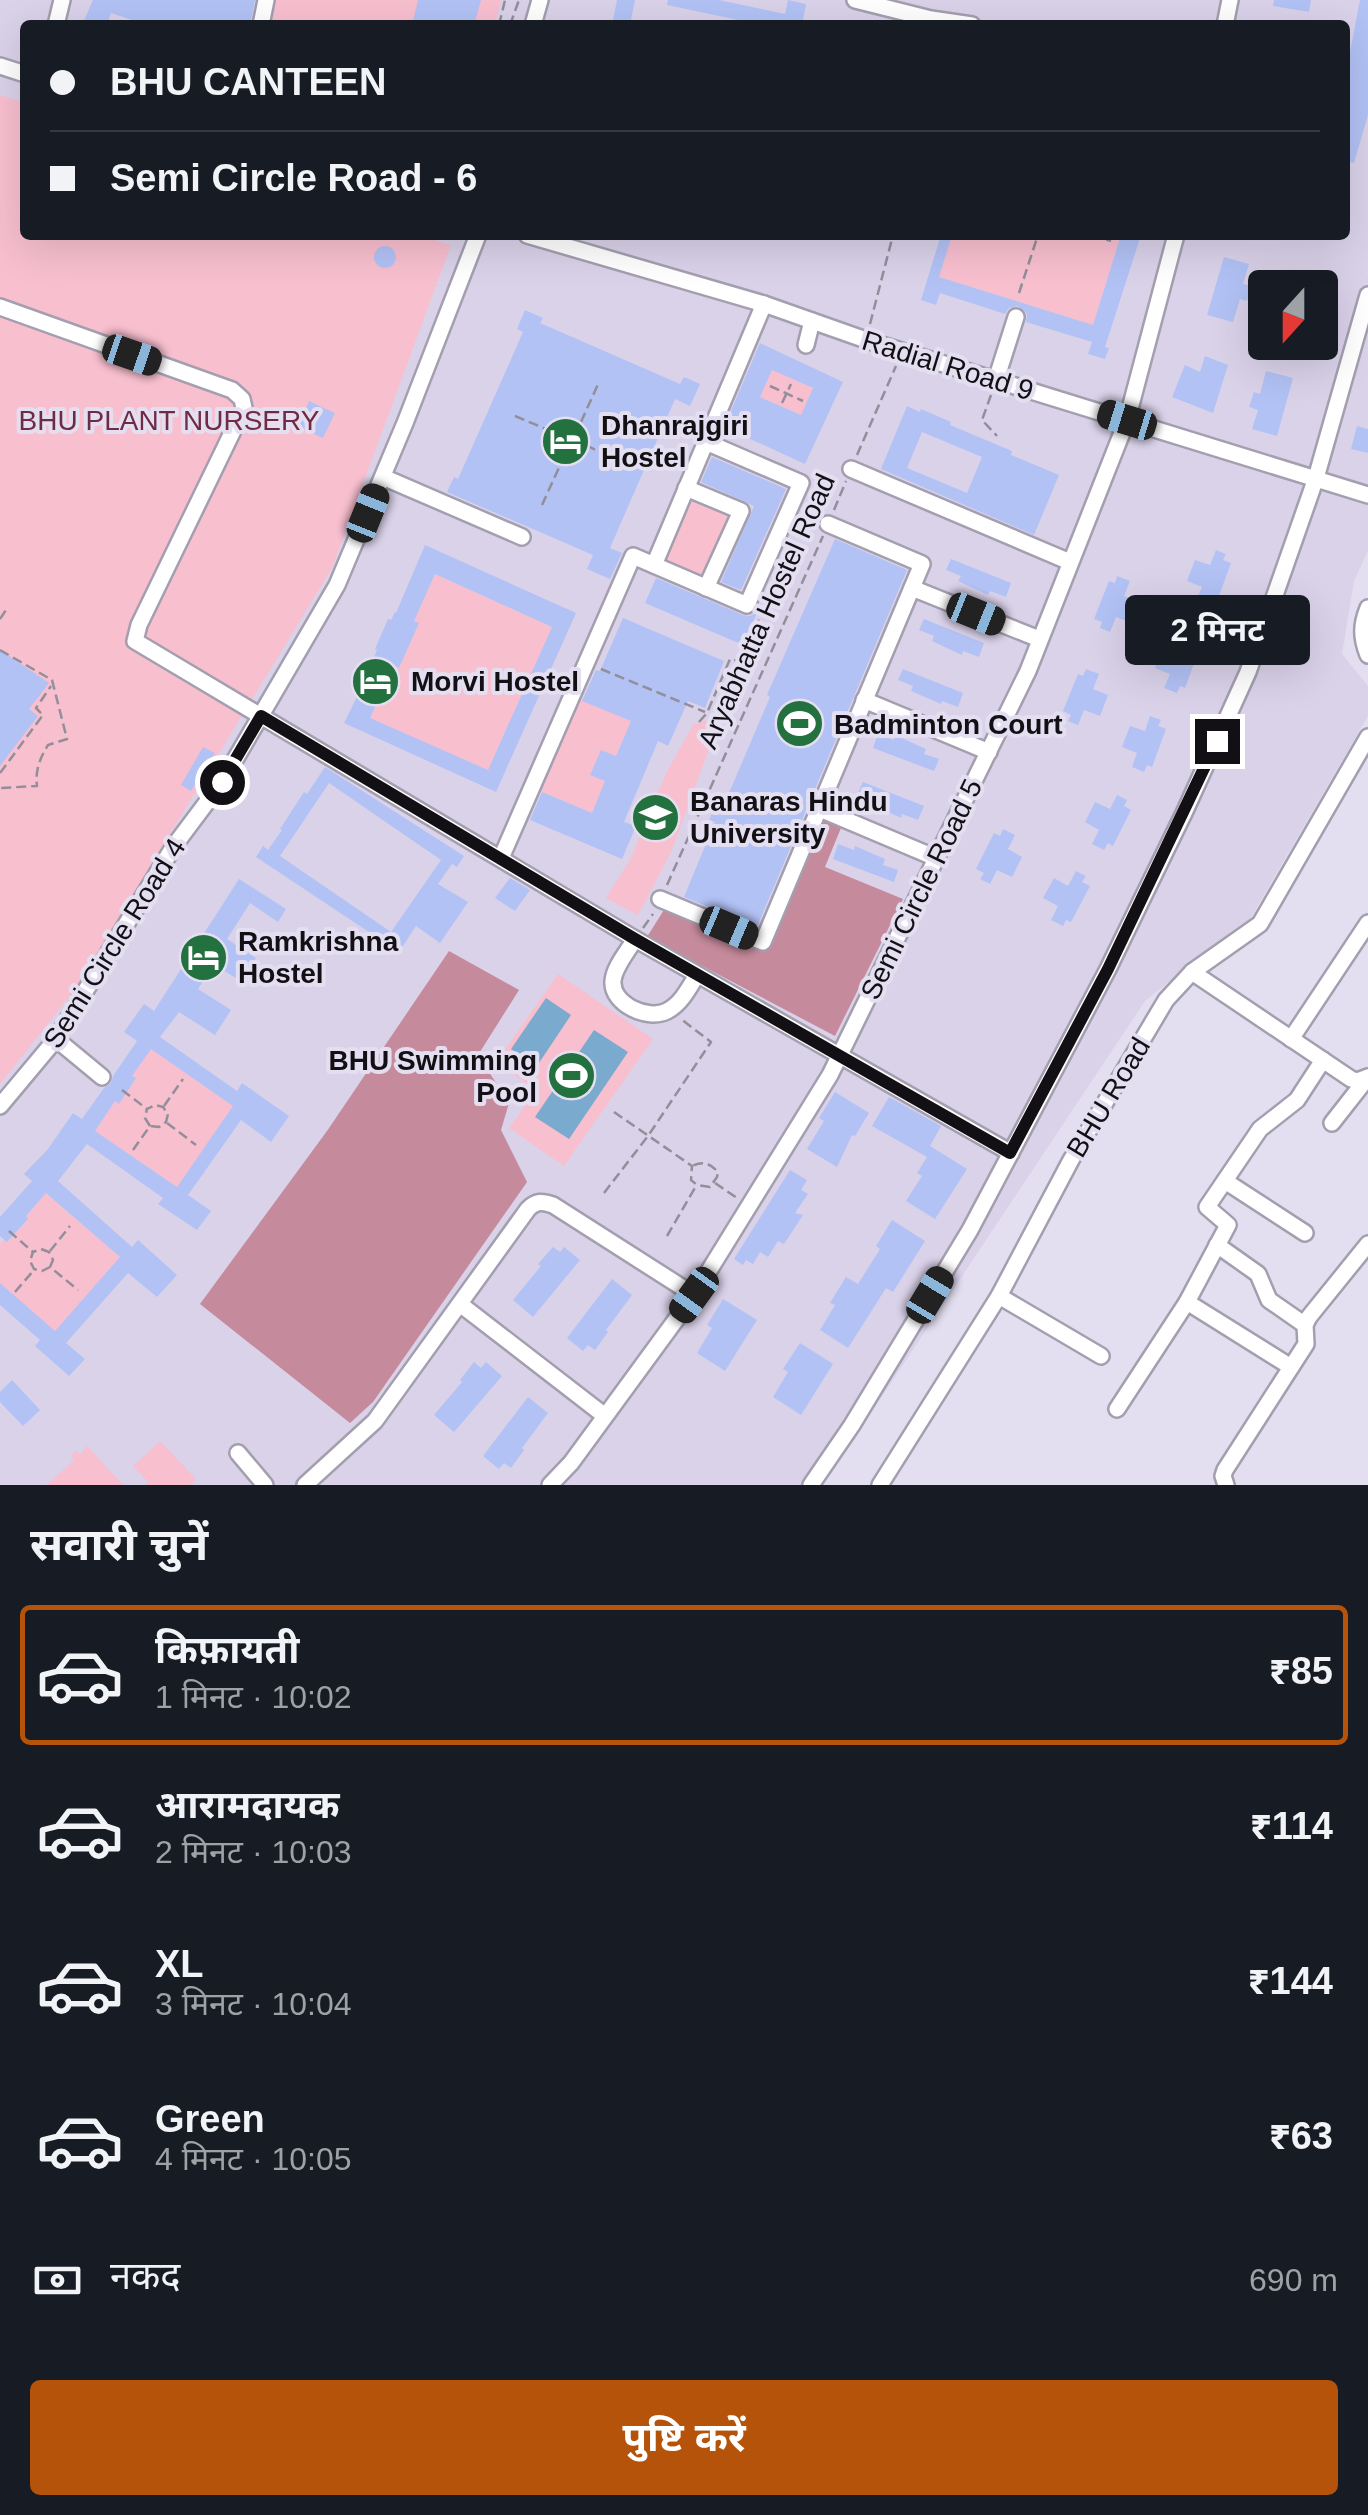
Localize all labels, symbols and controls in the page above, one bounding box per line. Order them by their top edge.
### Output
text: BHU CANTEEN [110,61,387,103]
text: Semi Circle Road - 6 [110,157,477,199]
north arrow [1248,270,1338,360]
map controls [1248,270,1338,360]
street label: Radial Road 9 [858,325,1037,406]
car [99,331,165,379]
car [1094,397,1160,443]
park label: BHU PLANT NURSERY [19,405,320,436]
place label: Dhanrajgiri Hostel [601,410,749,473]
hotel icon: Dhanrajgiri Hostel [540,415,592,467]
street label: Aryabhatta Hostel Road [692,469,841,753]
car [343,480,393,546]
car [943,589,1009,639]
callout: 2 मिनट [1124,596,1310,666]
text: 2 मिनट [1171,612,1264,648]
hotel icon: Morvi Hostel [350,655,402,707]
place label: Morvi Hostel [411,666,579,697]
sports icon: Badminton Court [773,698,825,750]
place label: Badminton Court [834,709,1063,740]
route end [1195,719,1240,764]
route start [200,760,245,805]
street label: Semi Circle Road 5 [855,774,988,1004]
place label: Banaras Hindu University [690,786,888,849]
school or university icon: Banaras Hindu University [629,791,681,843]
street label: Semi Circle Road 4 [37,833,191,1054]
car [696,902,762,954]
place label: Ramkrishna Hostel [238,926,399,989]
hotel icon: Ramkrishna Hostel [177,931,229,983]
street label: BHU Road [1061,1032,1156,1163]
place label: BHU Swimming Pool [329,1045,537,1108]
sports icon: BHU Swimming Pool [546,1050,598,1102]
car [664,1262,724,1328]
car [902,1262,958,1328]
text: सवारी चुनें [30,1519,208,1570]
text: किफ़ायती [155,1629,299,1671]
icon: car [35,1630,125,1720]
text: ₹85 [1269,1650,1333,1692]
text: 1 मिनट · 10:02 [155,1679,352,1715]
text: आरामदायक [155,1784,339,1826]
icon: car [35,1785,125,1875]
text: ₹114 [1250,1805,1333,1847]
text: 2 मिनट · 10:03 [155,1834,352,1870]
icon: car [35,1940,125,2030]
text: XL [155,1943,204,1985]
text: ₹144 [1248,1960,1333,2002]
text: 3 मिनट · 10:04 [155,1986,352,2022]
icon: car [35,2095,125,2185]
text: Green [155,2098,265,2140]
text: ₹63 [1269,2115,1333,2157]
text: 4 मिनट · 10:05 [155,2141,352,2177]
icon: cash [30,2253,85,2308]
text: नकद [110,2255,180,2297]
text: 690 m [1249,2262,1338,2298]
button: पुष्टि करें [30,2380,1338,2495]

